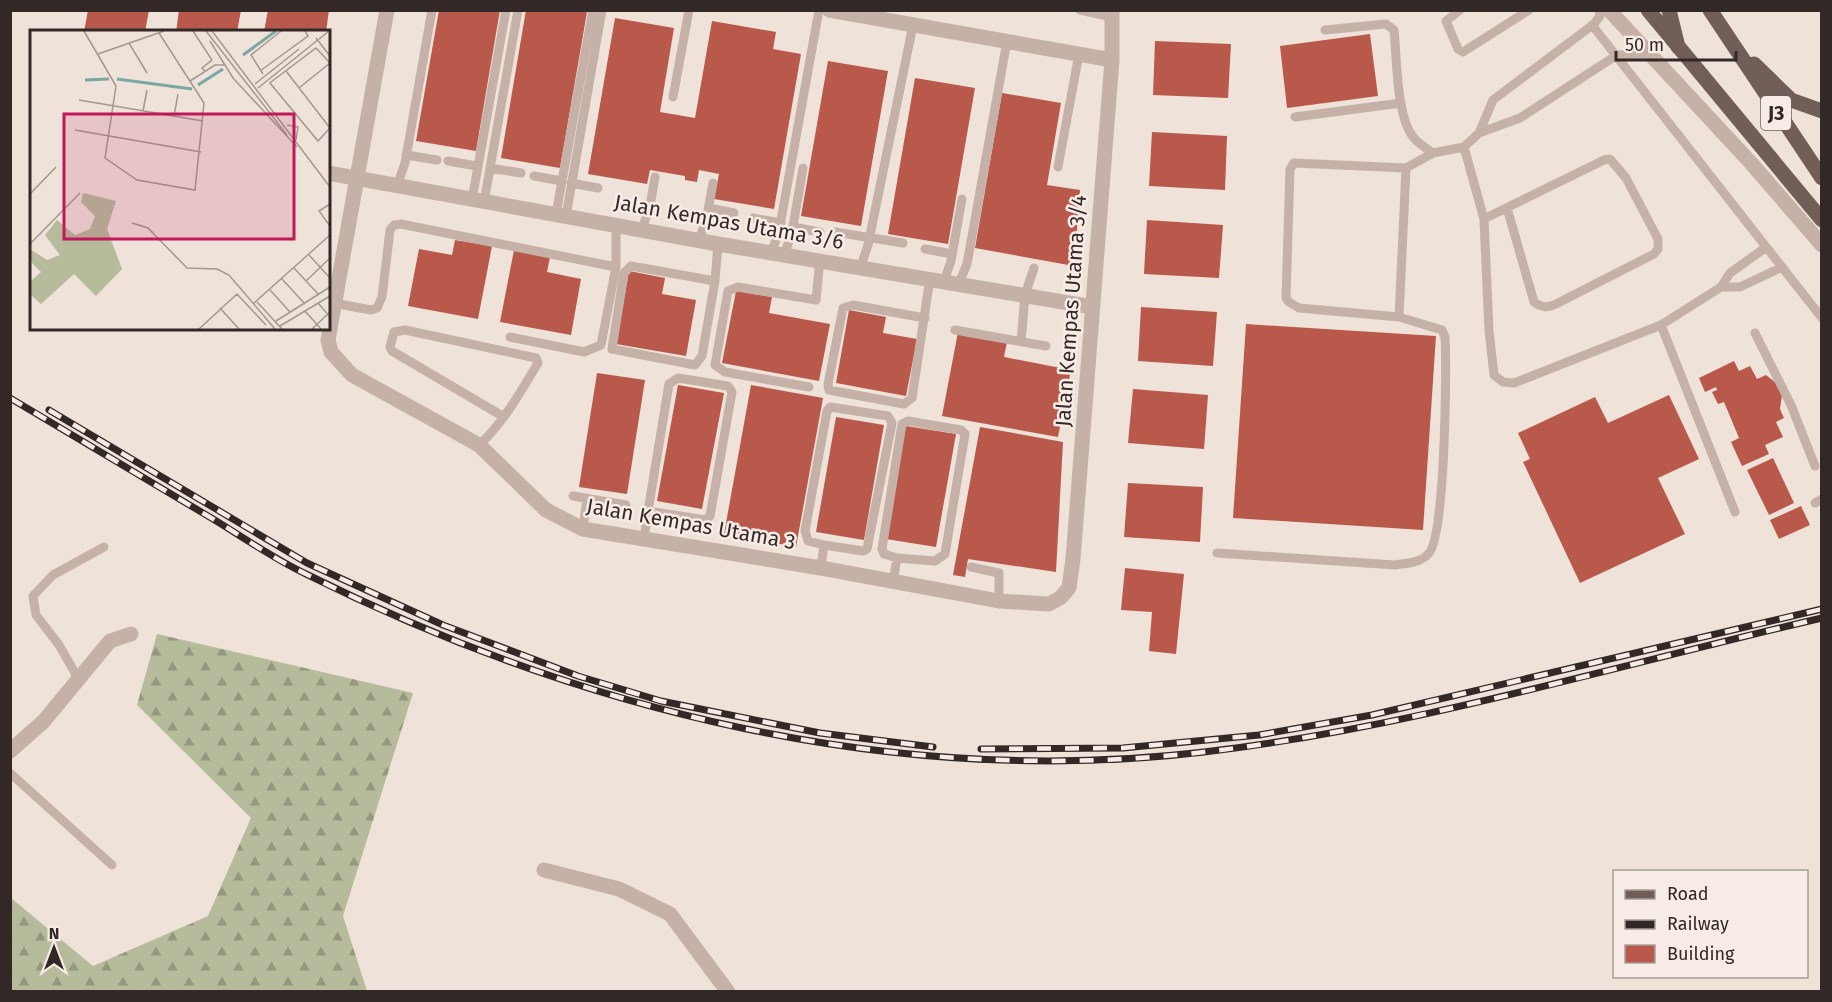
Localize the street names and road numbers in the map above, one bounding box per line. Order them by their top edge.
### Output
road number: J3 [1761,96,1791,130]
street label: Jalan Kempas Utama 3/6 [612,189,846,255]
street label: Jalan Kempas Utama 3/4 [1050,194,1092,428]
street label: Jalan Kempas Utama 3 [585,493,797,555]

